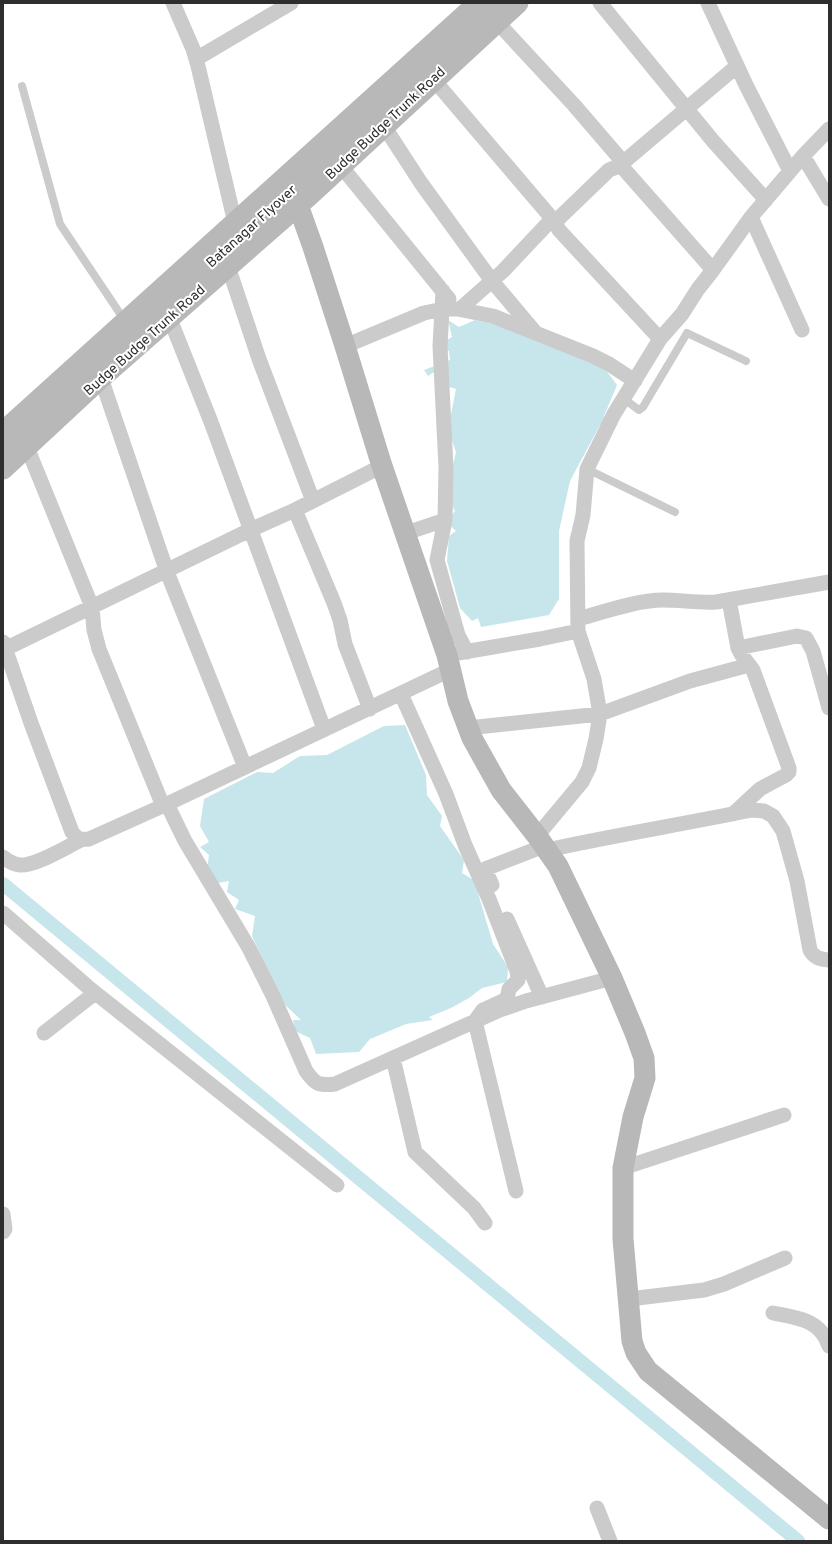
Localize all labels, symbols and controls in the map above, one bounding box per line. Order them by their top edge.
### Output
street label: Budge Budge Trunk Road [323,64,449,184]
street label: Batanagar Flyover [203,182,301,272]
street label: Budge Budge Trunk Road [81,282,209,400]

